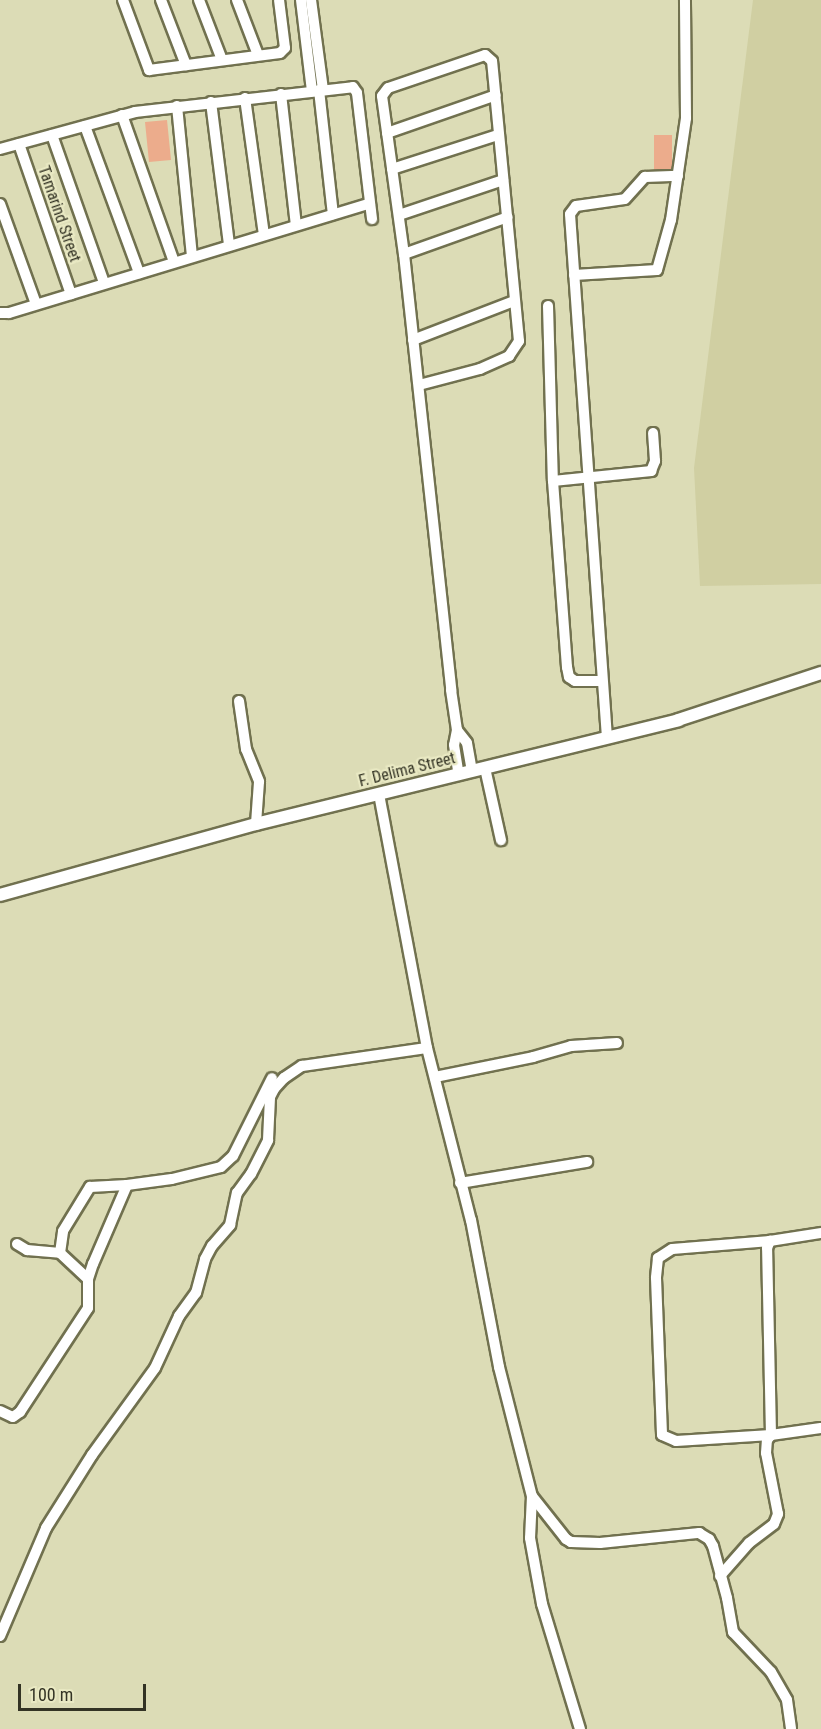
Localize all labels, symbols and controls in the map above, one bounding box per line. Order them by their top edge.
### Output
street label: Tamarind Street [34,163,84,265]
street label: F. Delima Street [357,749,457,791]
scale bar [21,1672,148,1710]
text: 100 m [29,1684,73,1705]

